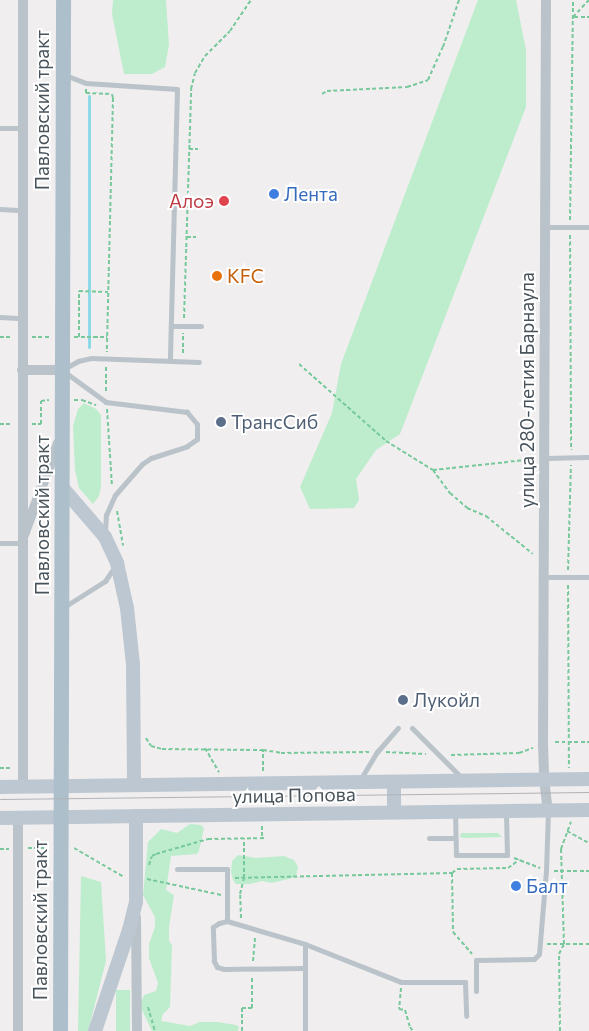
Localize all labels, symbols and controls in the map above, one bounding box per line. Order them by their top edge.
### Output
street label: Павловский тракт [31,30,53,190]
place label: Лента [284,183,338,205]
marker: Лента [268,188,280,200]
place label: Алоэ [169,190,214,212]
marker: Алоэ [218,195,230,207]
place label: KFC [227,265,264,287]
marker: KFC [211,270,223,282]
street label: улица 280-летия Барнаула [516,272,538,508]
place label: ТрансСиб [231,411,318,433]
marker: ТрансСиб [215,416,227,428]
street label: Павловский тракт [31,435,53,595]
place label: Лукойл [413,689,480,711]
marker: Лукойл [397,694,409,706]
street label: улица Попова [232,783,356,807]
street label: Павловский тракт [29,840,51,1000]
place label: Балт [526,875,568,897]
marker: Балт [510,880,522,892]

